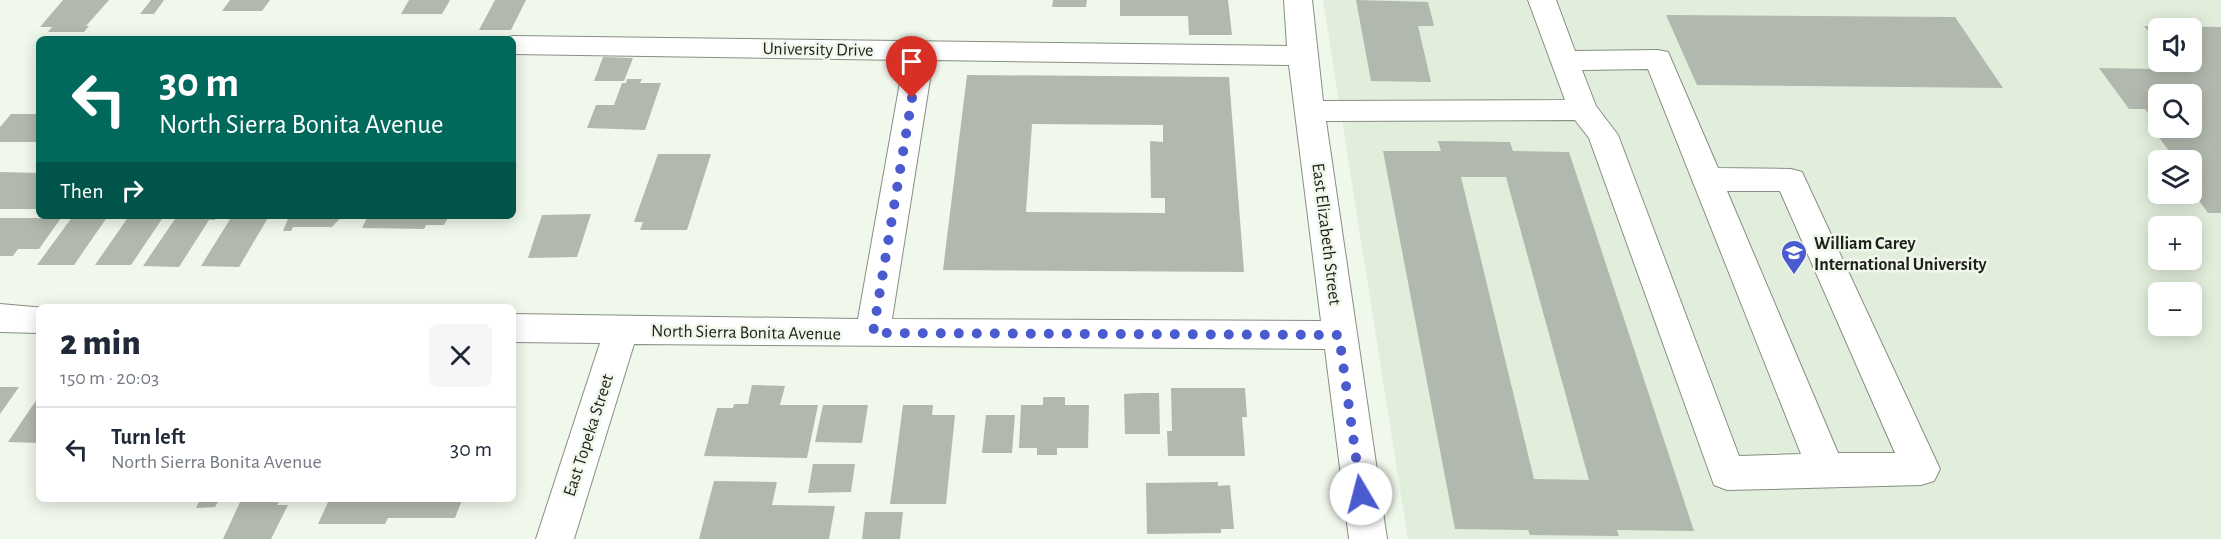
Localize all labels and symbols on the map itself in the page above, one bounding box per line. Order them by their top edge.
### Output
pin [886,36,937,98]
street label: University Drive [762,40,874,60]
street label: East Elizabeth Street [1308,162,1344,307]
place label: William Carey International University [1814,235,1987,274]
school or university icon: William Carey International University [1779,238,1809,276]
street label: North Sierra Bonita Avenue [651,322,841,344]
street label: East Topeka Street [561,372,617,499]
position arrow [1329,462,1393,526]

